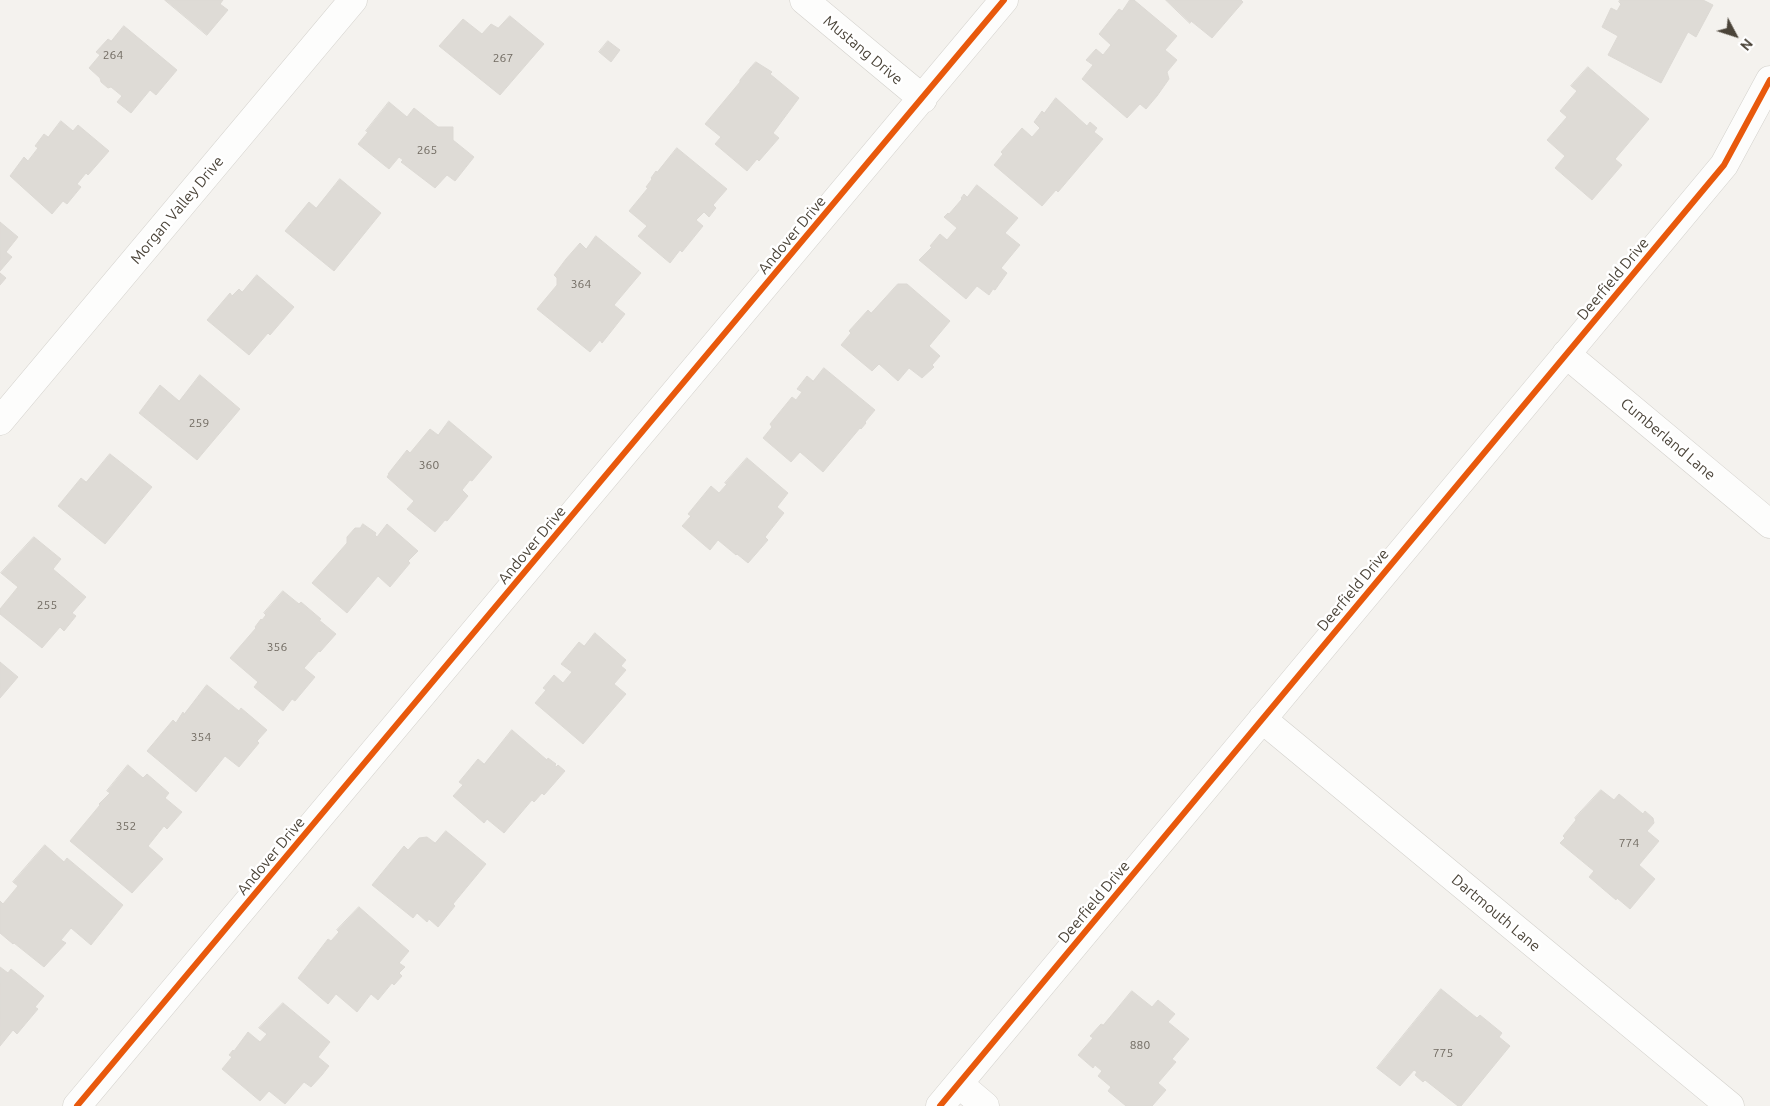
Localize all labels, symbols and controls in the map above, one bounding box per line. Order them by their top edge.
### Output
north arrow [1710,10,1760,60]
street label: Mustang Drive [820,12,906,88]
text: N [1737,35,1756,54]
house number: 264 [103,48,123,62]
house number: 267 [493,51,513,65]
house number: 265 [417,143,437,157]
street label: Morgan Valley Drive [127,152,227,268]
street label: Andover Drive [754,192,830,278]
street label: Deerfield Drive [1573,234,1653,324]
house number: 364 [571,277,591,291]
street label: Cumberland Lane [1617,394,1719,484]
house number: 259 [189,416,209,430]
house number: 360 [419,458,439,472]
street label: Andover Drive [494,502,570,588]
street label: Deerfield Drive [1313,545,1393,635]
house number: 255 [37,598,57,612]
house number: 356 [267,640,287,654]
house number: 354 [191,730,211,744]
street label: Andover Drive [233,813,309,899]
house number: 352 [116,819,136,833]
house number: 774 [1619,836,1639,850]
street label: Deerfield Drive [1054,857,1134,947]
street label: Dartmouth Lane [1448,871,1544,955]
house number: 880 [1130,1038,1150,1052]
house number: 775 [1433,1046,1453,1060]

